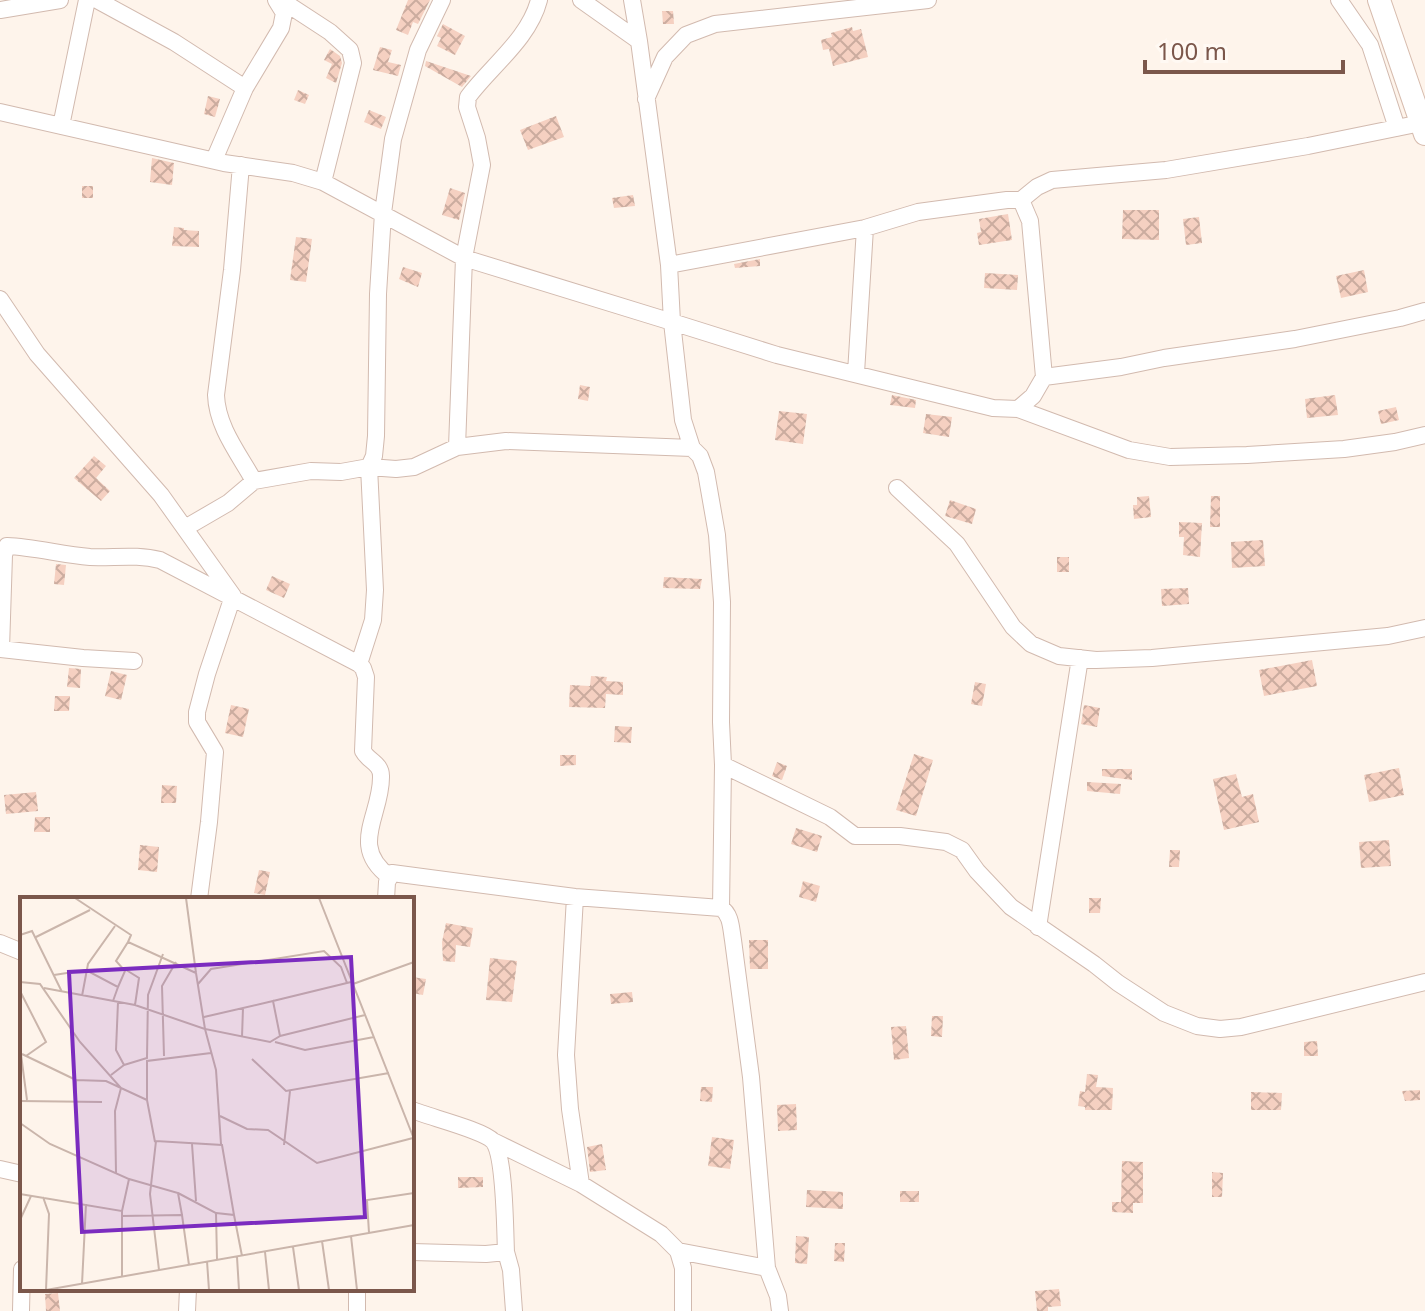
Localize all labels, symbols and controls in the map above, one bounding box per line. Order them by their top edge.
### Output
scale bar [1145,24,1343,74]
text: 100 m [1157,34,1227,67]
inset map [20,897,414,1291]

